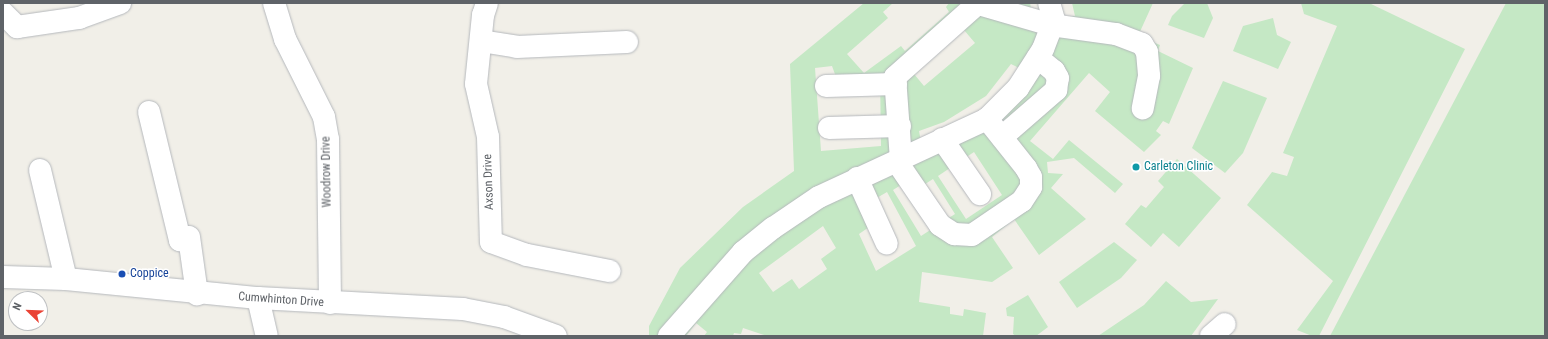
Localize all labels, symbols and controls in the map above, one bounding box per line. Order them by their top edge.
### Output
street label: Woodrow Drive [319,136,335,208]
street label: Axson Drive [481,154,497,210]
place label: Carleton Clinic [1144,160,1213,174]
marker: Carleton Clinic [1131,162,1141,172]
place label: Coppice [130,267,169,281]
marker: Coppice [117,269,127,279]
street label: Cumwhinton Drive [238,290,324,310]
north arrow [8,291,48,331]
text: N [10,301,25,312]

